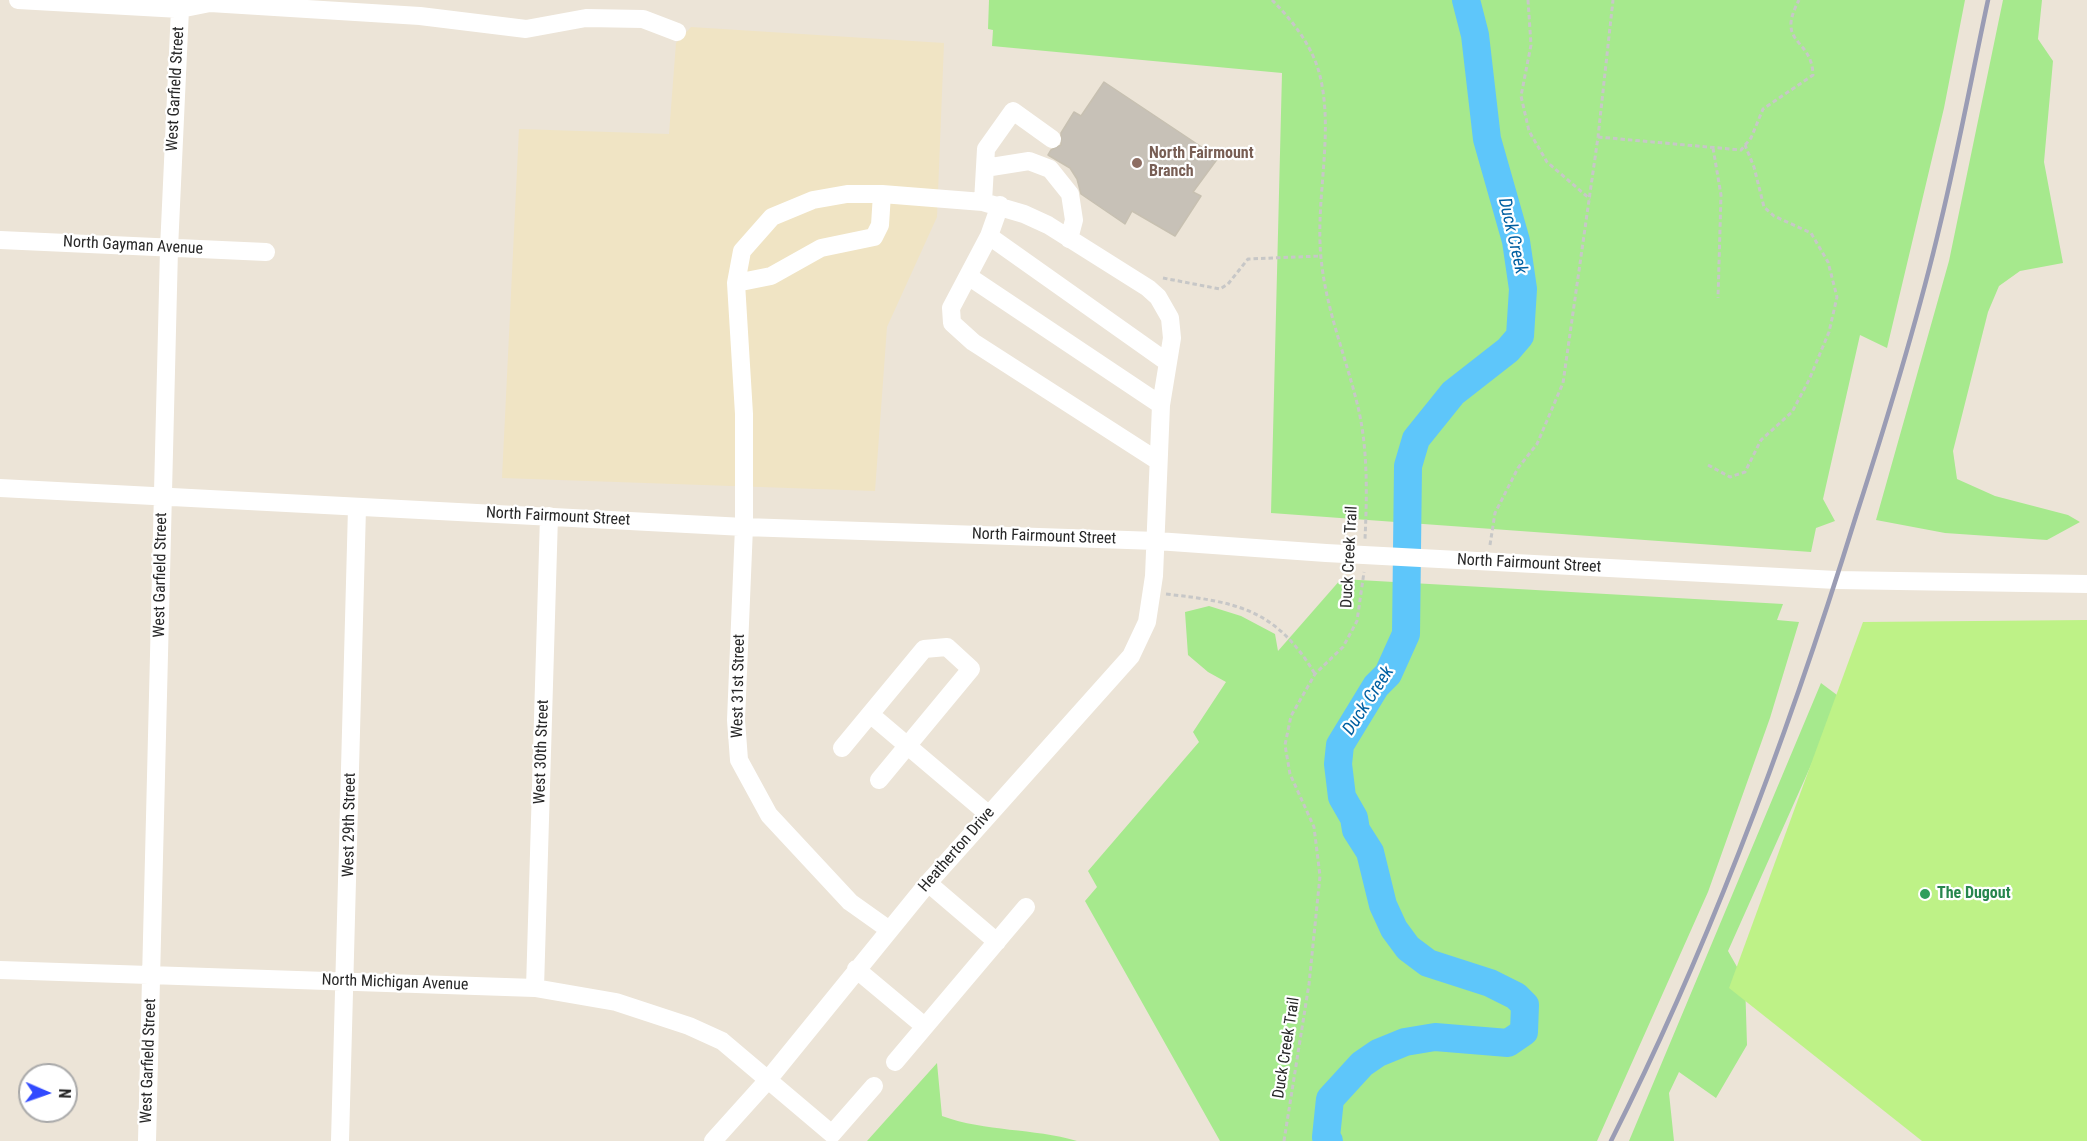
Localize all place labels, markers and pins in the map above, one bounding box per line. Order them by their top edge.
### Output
place label: North Fairmount Branch [1149,144,1254,182]
marker: North Fairmount Branch [1130,156,1144,170]
place label: The Dugout [1937,884,2011,904]
marker: The Dugout [1918,887,1932,901]

